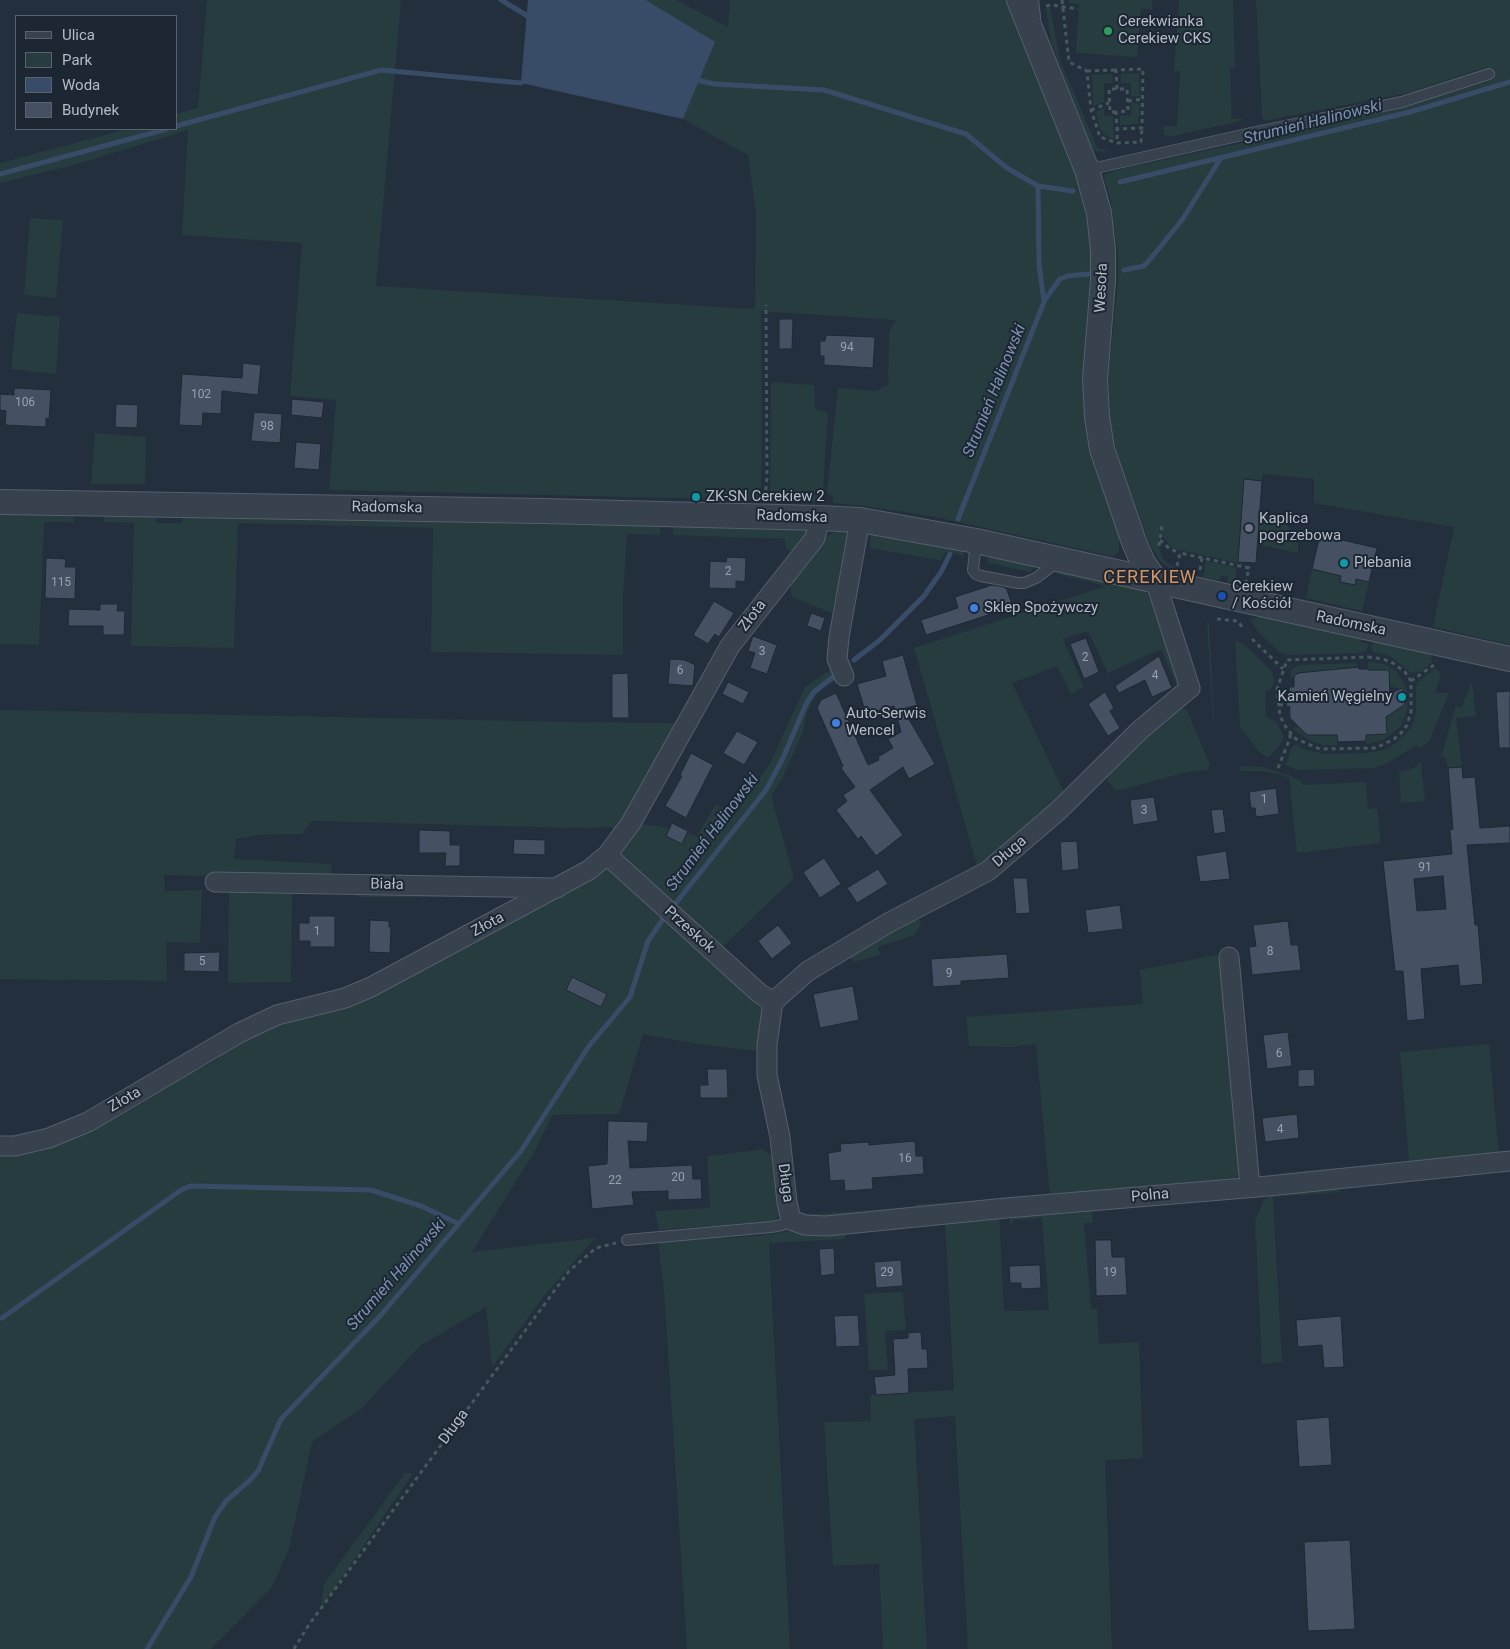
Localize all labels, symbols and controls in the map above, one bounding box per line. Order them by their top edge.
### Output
place label: Cerekwianka Cerekiew CKS [1118,13,1211,48]
legend [15,15,178,130]
marker: Cerekwianka Cerekiew CKS [1102,25,1114,37]
text: Ulica [62,26,95,44]
text: Park [62,51,92,69]
text: Woda [62,76,100,94]
water label: Strumień Halinowski [1242,97,1384,149]
text: Budynek [62,101,119,119]
street label: Wesoła [1092,263,1112,313]
water label: Strumień Halinowski [959,322,1031,460]
house number: 94 [840,341,854,355]
house number: 102 [191,388,211,402]
house number: 106 [15,396,35,410]
house number: 98 [260,420,274,434]
place label: ZK-SN Cerekiew 2 [706,488,825,506]
marker: ZK-SN Cerekiew 2 [690,491,702,503]
street label: Radomska [351,498,423,518]
street label: Radomska [756,507,828,527]
place label: Kaplica pogrzebowa [1259,510,1341,545]
marker: Kaplica pogrzebowa [1243,522,1255,534]
place label: Plebania [1354,554,1412,572]
marker: Plebania [1338,557,1350,569]
house number: 2 [725,565,731,579]
district label: CEREKIEW [1102,567,1198,589]
house number: 115 [51,576,71,590]
place label: Cerekiew / Kościół [1232,578,1293,613]
marker: Cerekiew / Kościół [1216,590,1228,602]
street label: Złota [735,597,771,635]
place label: Sklep Spożywczy [984,599,1098,617]
marker: Sklep Spożywczy [968,602,980,614]
street label: Radomska [1314,608,1388,640]
house number: 3 [759,645,765,659]
house number: 2 [1082,651,1088,665]
house number: 6 [677,664,683,678]
house number: 4 [1152,669,1158,683]
place label: Kamień Węgielny [1278,688,1392,706]
marker: Kamień Węgielny [1396,691,1408,703]
place label: Auto-Serwis Wencel [846,705,926,740]
marker: Auto-Serwis Wencel [830,717,842,729]
water label: Strumień Halinowski [663,771,763,895]
house number: 1 [1261,793,1267,807]
house number: 3 [1141,804,1147,818]
street label: Długa [989,832,1031,872]
house number: 91 [1418,861,1432,875]
street label: Biała [370,876,404,894]
street label: Przeskok [660,903,718,957]
street label: Złota [468,909,508,941]
house number: 1 [314,925,320,939]
house number: 8 [1267,945,1273,959]
house number: 5 [199,955,205,969]
house number: 9 [946,967,952,981]
house number: 6 [1276,1047,1282,1061]
street label: Złota [105,1084,145,1116]
house number: 4 [1277,1123,1283,1137]
house number: 16 [898,1152,912,1166]
street label: Długa [773,1163,797,1203]
house number: 20 [671,1171,685,1185]
house number: 22 [608,1174,622,1188]
street label: Polna [1130,1185,1170,1207]
water label: Strumień Halinowski [343,1215,451,1335]
house number: 29 [880,1266,894,1280]
house number: 19 [1103,1266,1117,1280]
street label: Długa [435,1406,473,1448]

